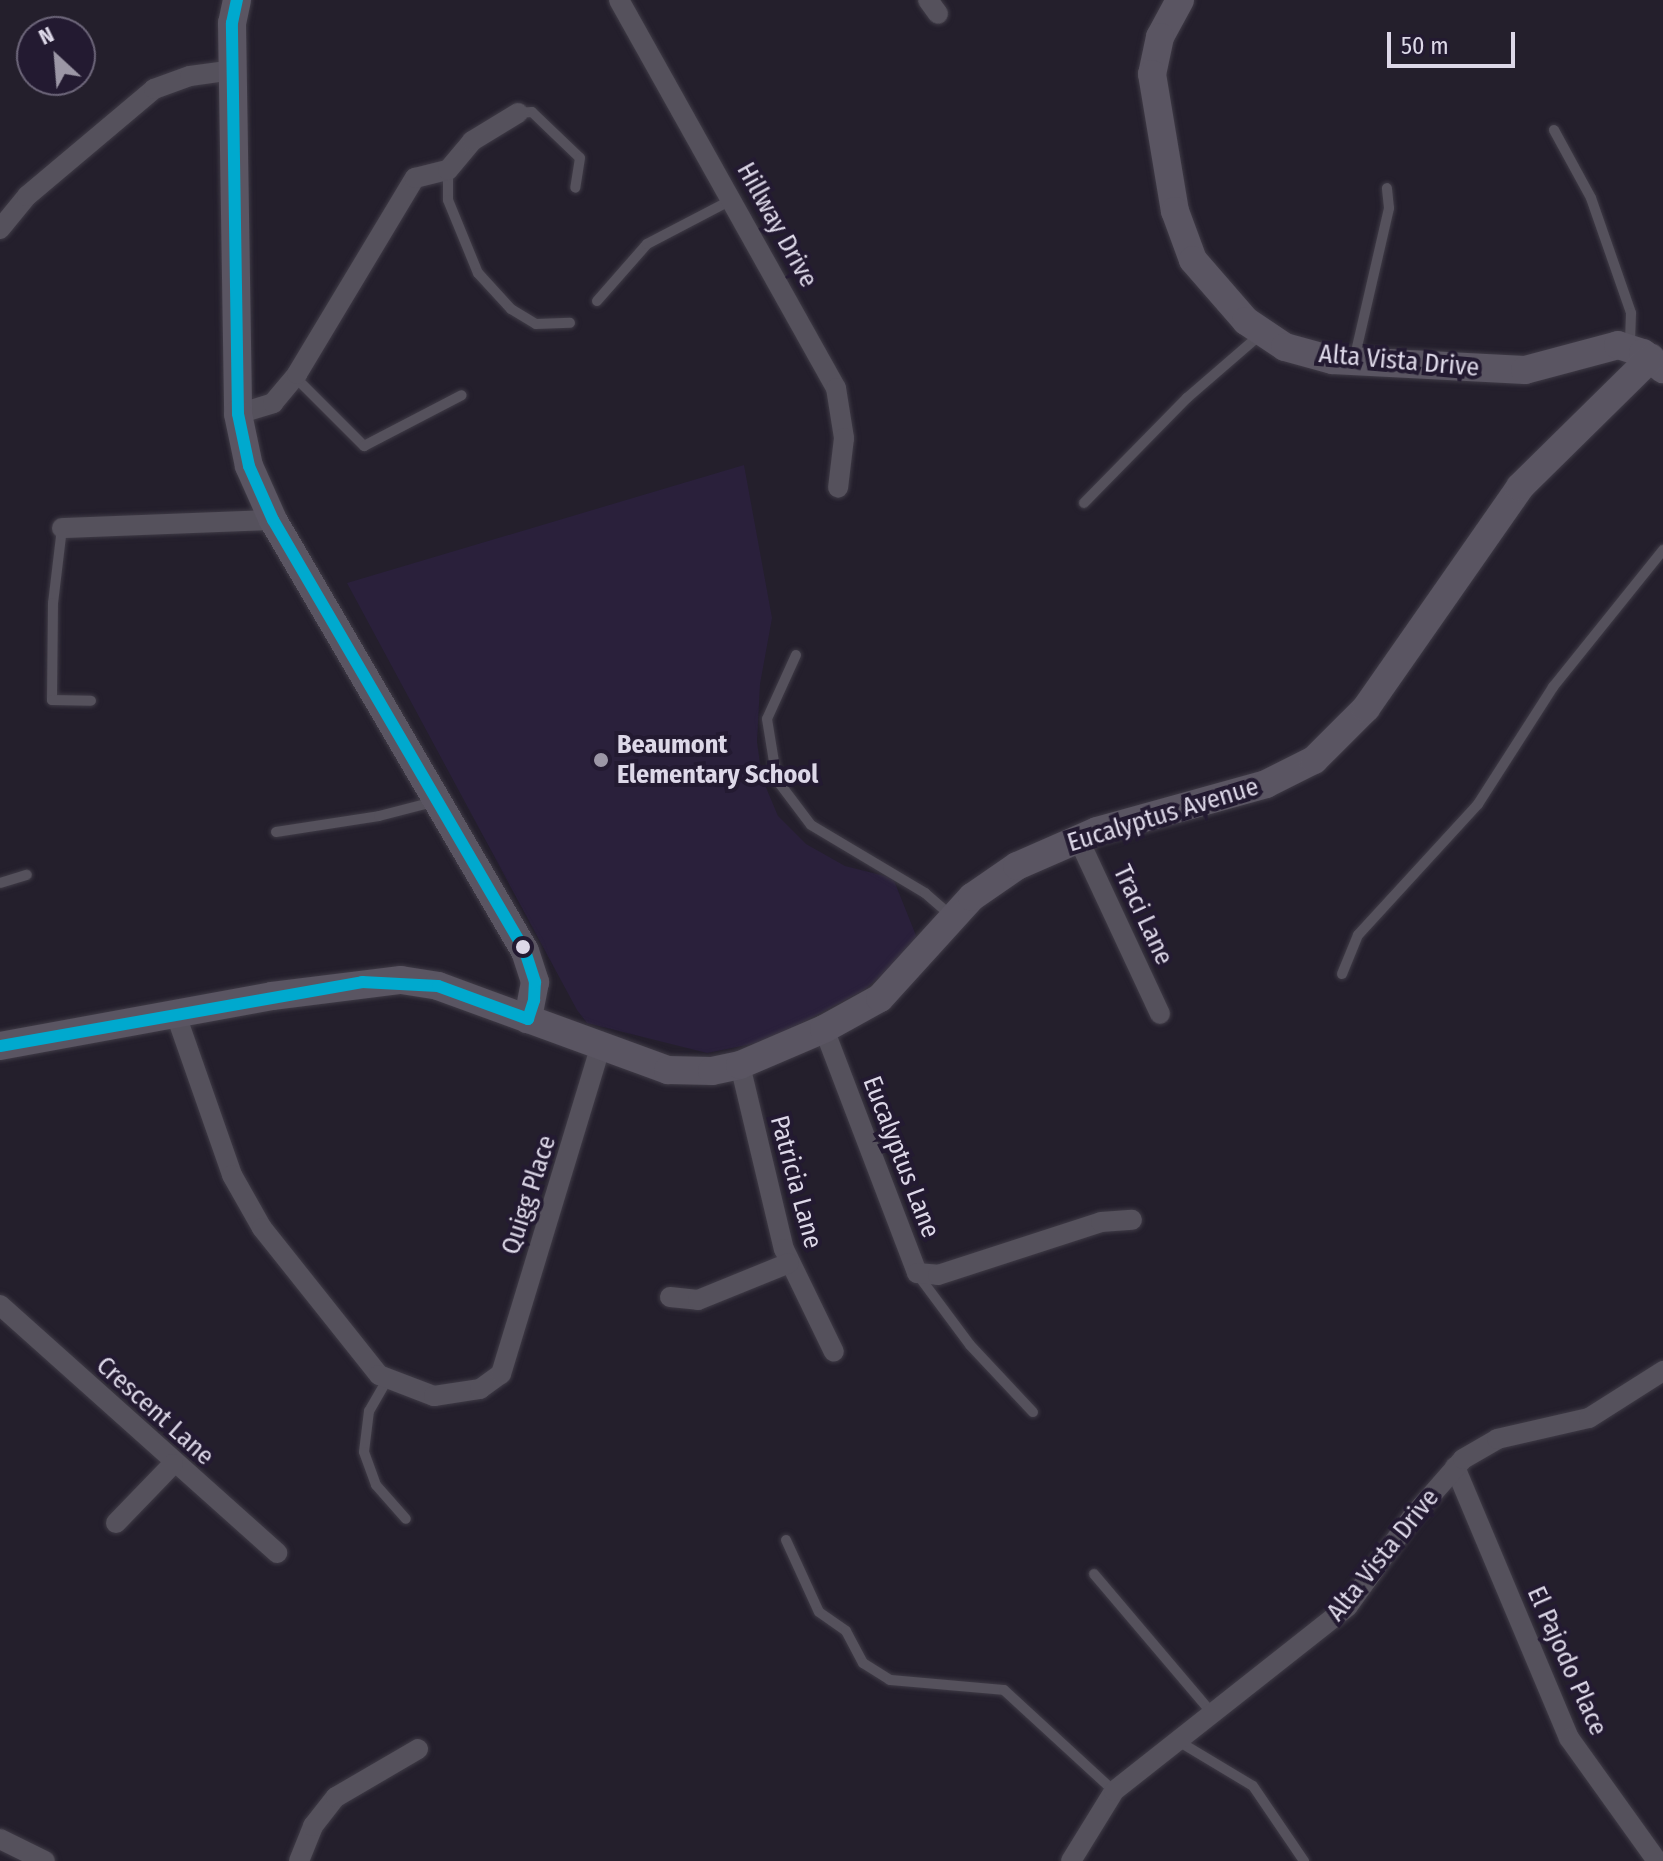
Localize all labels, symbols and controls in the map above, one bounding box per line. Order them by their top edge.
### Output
north arrow [16,16,96,96]
scale bar [1391,16,1519,66]
text: N [34,21,58,51]
text: 50 m [1401,32,1449,60]
street label: Hillway Drive [730,157,824,293]
street label: Alta Vista Drive [1318,338,1480,384]
place label: Beaumont Elementary School [617,729,818,790]
marker: Beaumont Elementary School [592,751,610,769]
street label: Eucalyptus Avenue [1064,771,1262,859]
street label: Traci Lane [1106,860,1180,970]
unlabelled marker [515,939,531,955]
street label: Eucalyptus Lane [856,1072,946,1242]
street label: Patricia Lane [763,1112,829,1252]
street label: Quigg Place [495,1132,563,1258]
street label: Crescent Lane [90,1350,220,1472]
street label: Alta Vista Drive [1320,1483,1446,1627]
street label: El Pajodo Place [1520,1582,1614,1740]

